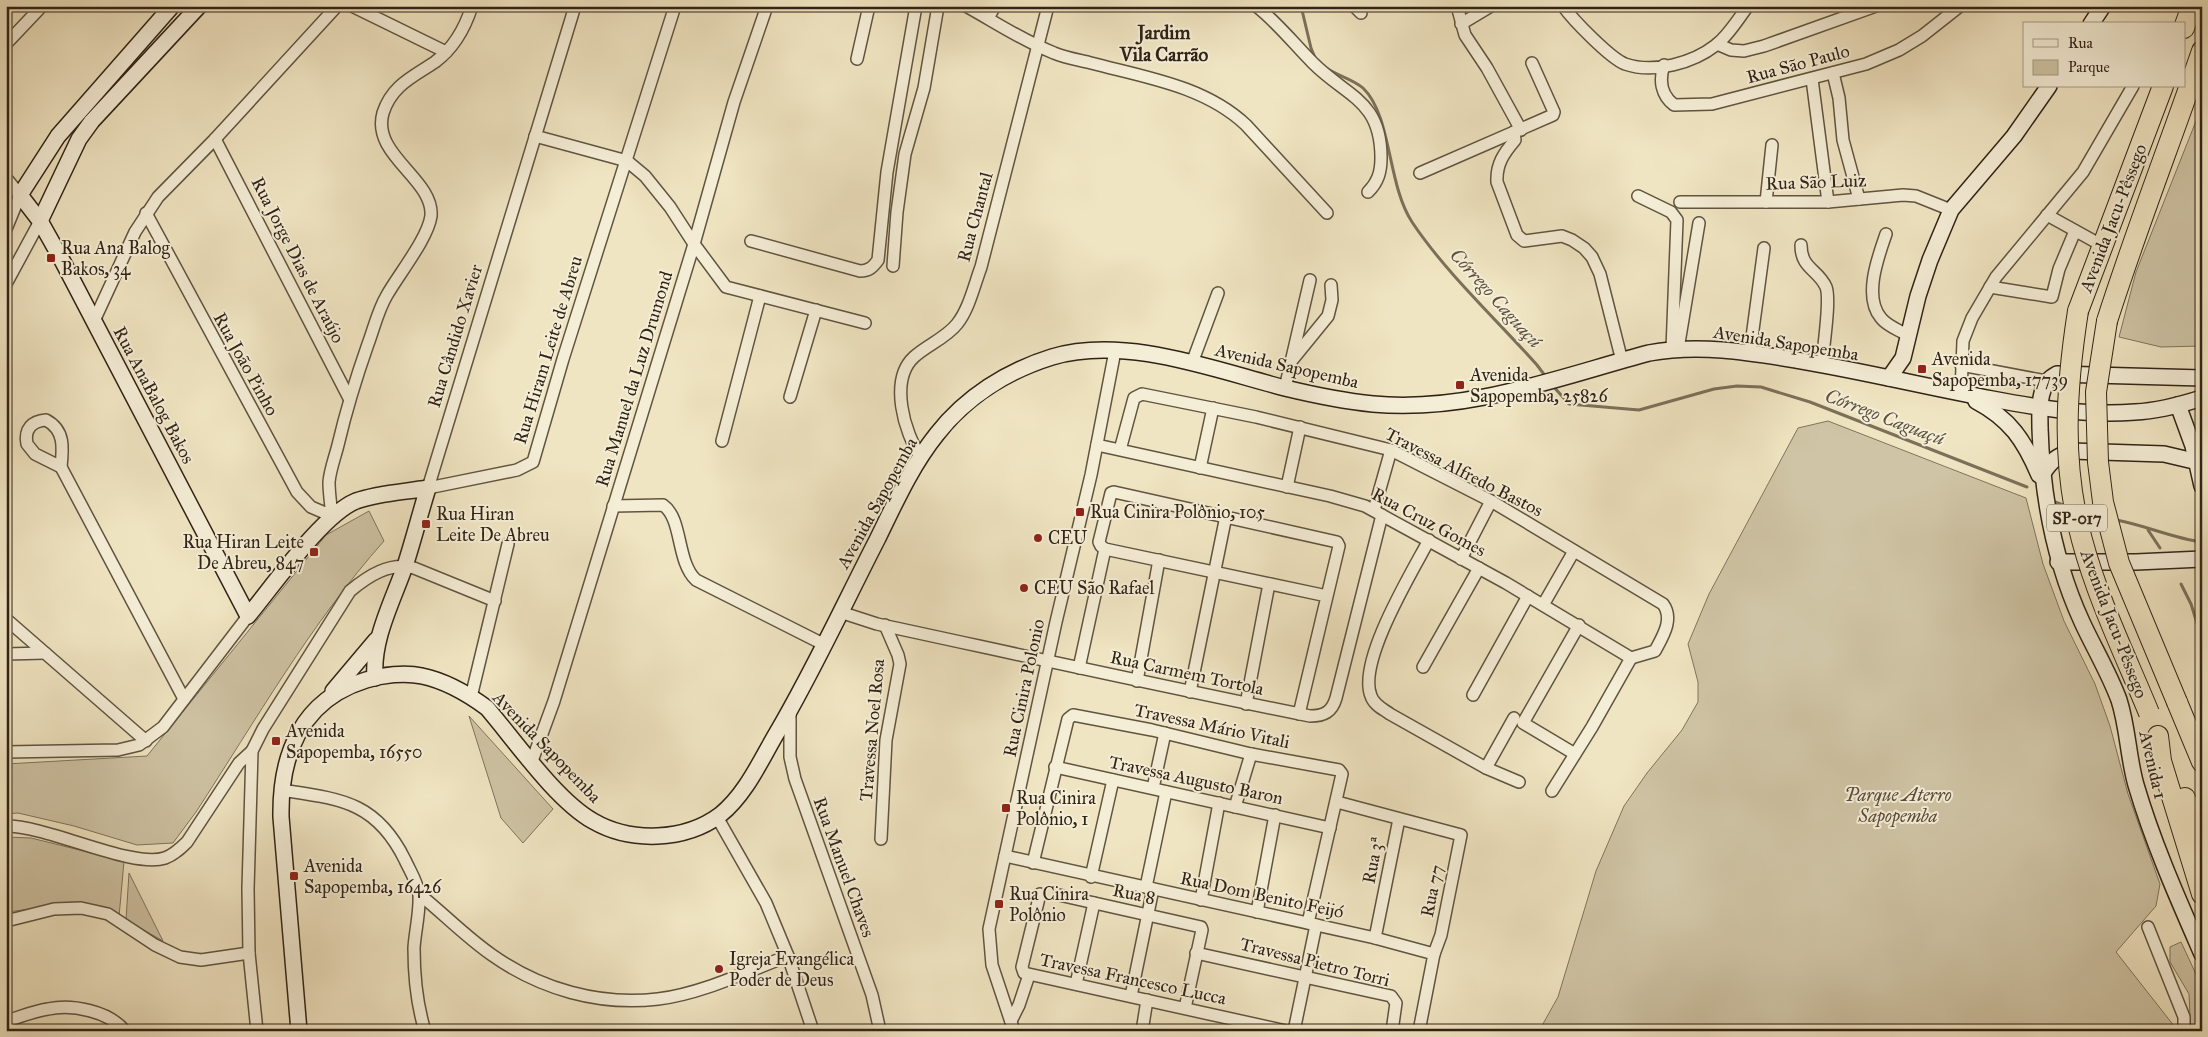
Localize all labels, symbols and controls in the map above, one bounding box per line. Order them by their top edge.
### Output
district label: Jardim Vila Carrão [1119,21,1209,66]
legend [2023,22,2186,88]
text: Rua [2068,34,2093,52]
street label: Rua São Paulo [1744,40,1852,88]
text: Parque [2068,58,2110,77]
street label: Avenida Jacu-Pêssego [2074,141,2152,297]
street label: Rua São Luiz [1765,169,1867,195]
street label: Rua Chantal [952,170,998,264]
street label: Rua Jorge Dias de Araújo [246,173,349,347]
place label: Rua Ana Balog Bakos, 34 [61,237,170,280]
water label: Córrego Caguaçú [1445,243,1547,353]
marker: Rua Ana Balog Bakos, 34 [45,252,57,264]
street label: Rua Hiram Leite de Abreu [509,253,587,447]
street label: Rua Cândido Xavier [423,262,487,410]
street label: Rua Manuel da Luz Drumond [591,268,677,490]
street label: Rua João Pinho [208,309,283,420]
street label: Avenida Sapopemba [1711,321,1860,365]
street label: Rua AnaBalog Bakos [108,323,199,468]
street label: Avenida Sapopemba [1212,339,1361,393]
place label: Avenida Sapopemba, 17739 [1931,348,2068,391]
marker: Avenida Sapopemba, 17739 [1916,363,1928,375]
place label: Avenida Sapopemba, 25826 [1469,364,1608,407]
marker: Avenida Sapopemba, 25826 [1454,379,1466,391]
water label: Córrego Caguaçú [1822,384,1949,451]
street label: Travessa Alfredo Bastos [1381,423,1547,521]
street label: Avenida Sapopemba [831,433,922,573]
street label: Rua Cruz Gomes [1368,483,1490,561]
place label: Rua Cinira Polônio, 105 [1090,501,1266,523]
place label: Rua Hiran Leite De Abreu [436,503,550,546]
road number: SP-017 [2047,504,2107,532]
marker: Rua Cinira Polônio, 105 [1074,506,1086,518]
marker: Rua Hiran Leite De Abreu [420,518,432,530]
place label: CEU [1048,527,1088,549]
place label: Rua Hiran Leite De Abreu, 847 [182,531,304,574]
marker: CEU [1032,532,1044,544]
marker: Rua Hiran Leite De Abreu, 847 [308,546,320,558]
street label: Avenida Jacu-Pêssego [2074,546,2152,702]
place label: CEU São Rafael [1034,577,1155,599]
marker: CEU São Rafael [1018,582,1030,594]
street label: Rua Cinira Polonio [999,617,1049,759]
street label: Rua Carmem Tortola [1108,646,1266,700]
street label: Travessa Noel Rosa [855,657,889,802]
street label: Avenida Sapopemba [488,686,606,808]
street label: Travessa Mário Vitali [1132,699,1292,753]
place label: Avenida Sapopemba, 16550 [285,720,422,763]
street label: Avenida 1 [2134,728,2172,801]
marker: Avenida Sapopemba, 16550 [270,735,282,747]
street label: Travessa Augusto Baron [1107,751,1285,810]
park label: Parque Aterro Sapopemba [1845,784,1952,828]
place label: Rua Cinira Polônio, 1 [1016,787,1096,830]
street label: Rua Manuel Chaves [808,794,880,940]
marker: Rua Cinira Polônio, 1 [1000,802,1012,814]
street label: Rua 3ª [1358,835,1388,885]
place label: Avenida Sapopemba, 16426 [303,855,442,898]
street label: Rua 77 [1416,863,1448,919]
street label: Rua Dom Benito Feijó [1178,867,1346,923]
marker: Avenida Sapopemba, 16426 [288,870,300,882]
street label: Rua 8 [1111,879,1157,909]
place label: Rua Cinira Polônio [1009,883,1089,926]
marker: Rua Cinira Polônio [993,898,1005,910]
street label: Travessa Pietro Torri [1238,933,1392,991]
place label: Igreja Evangélica Poder de Deus [729,948,855,991]
street label: Travessa Francesco Lucca [1038,948,1229,1010]
marker: Igreja Evangélica Poder de Deus [713,963,725,975]

